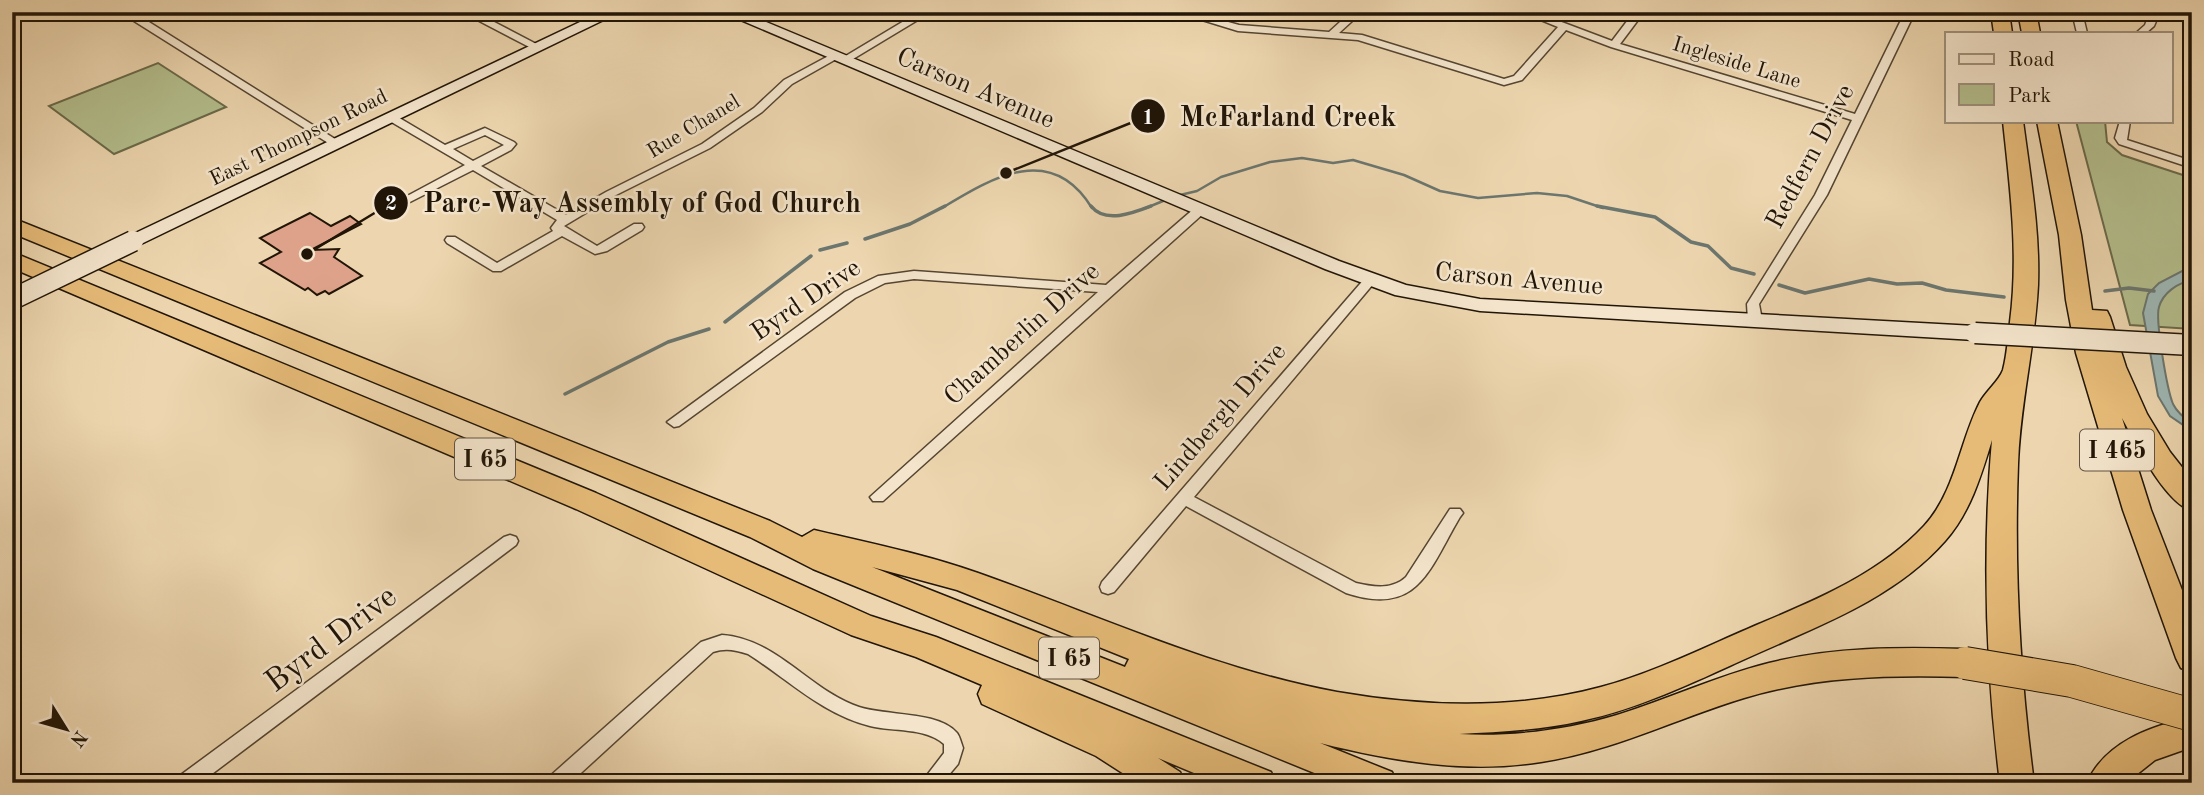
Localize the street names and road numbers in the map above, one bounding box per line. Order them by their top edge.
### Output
street label: Ingleside Lane [1670,34,1803,93]
street label: Carson Avenue [892,44,1058,134]
street label: Redfern Drive [1762,81,1860,233]
street label: East Thompson Road [206,86,391,191]
street label: Rue Chanel [644,91,744,163]
street label: Byrd Drive [747,255,865,347]
street label: Chamberlin Drive [940,258,1105,411]
street label: Carson Avenue [1434,260,1604,300]
street label: Lindbergh Drive [1150,339,1291,496]
road number: I 465 [2080,430,2154,471]
road number: I 65 [455,438,515,480]
street label: Byrd Drive [260,581,403,700]
road number: I 65 [1039,638,1099,678]

